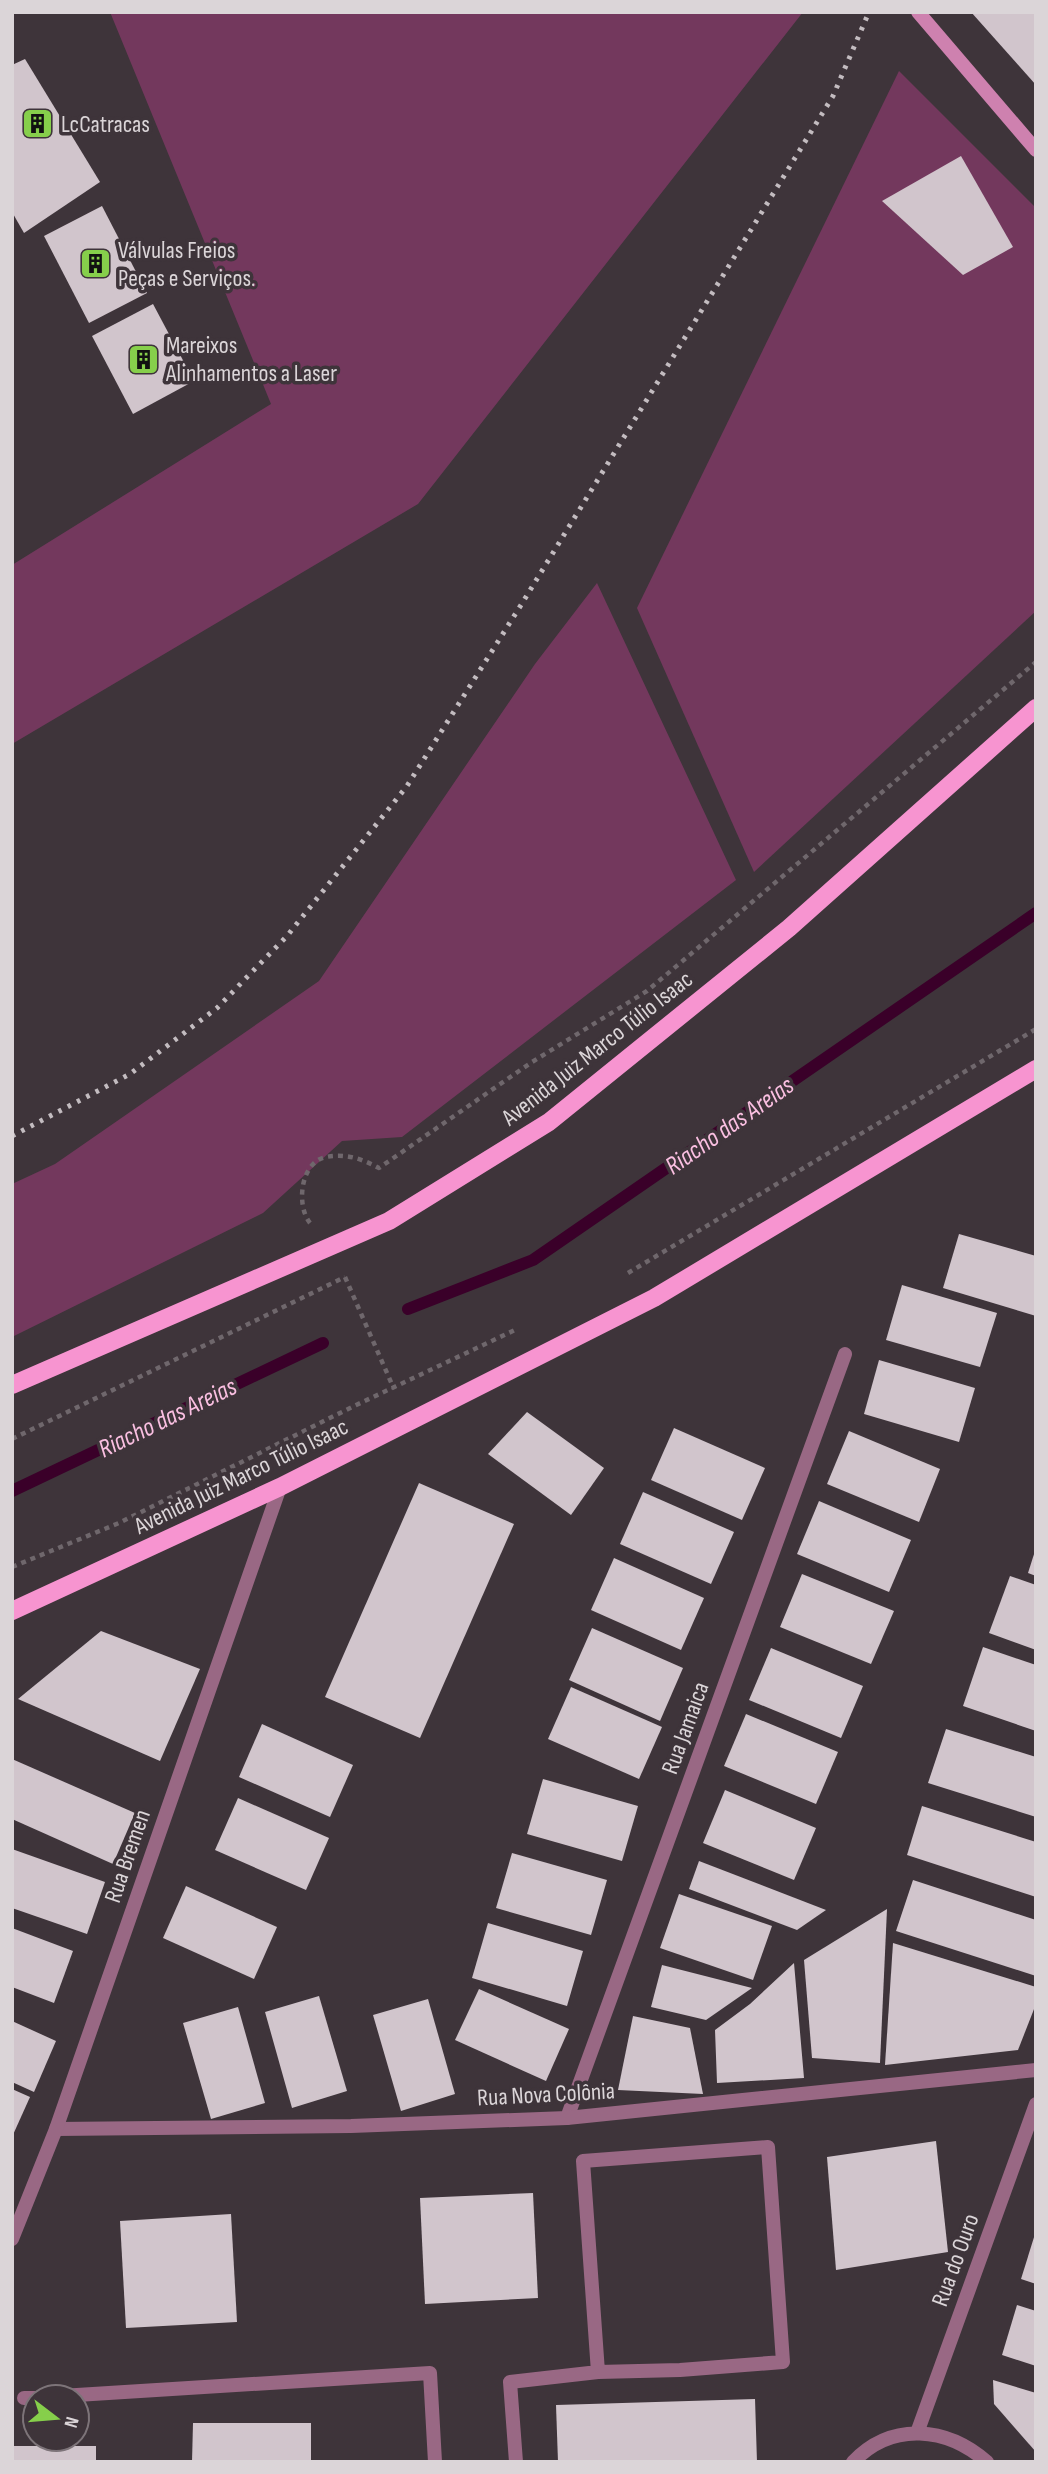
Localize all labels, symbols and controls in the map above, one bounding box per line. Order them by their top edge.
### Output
building icon: LcCatracas [21,107,55,141]
place label: LcCatracas [61,110,150,139]
place label: Válvulas Freios Peças e Serviços. [118,236,256,293]
building icon: Válvulas Freios Peças e Serviços. [78,247,112,281]
place label: Mareixos Alinhamentos a Laser [165,331,337,388]
building icon: Mareixos Alinhamentos a Laser [126,342,160,376]
street label: Avenida Juiz Marco Túlio Isaac [495,965,699,1133]
water label: Riacho das Areias [660,1071,800,1182]
water label: Riacho das Areias [93,1372,242,1465]
street label: Avenida Juiz Marco Túlio Isaac [129,1412,353,1541]
street label: Rua Jamaica [655,1678,716,1778]
street label: Rua Bremen [98,1806,157,1906]
street label: Rua Nova Colônia [476,2076,616,2113]
street label: Rua do Ouro [925,2210,986,2310]
north arrow [21,2383,91,2453]
text: N [58,2414,83,2430]

